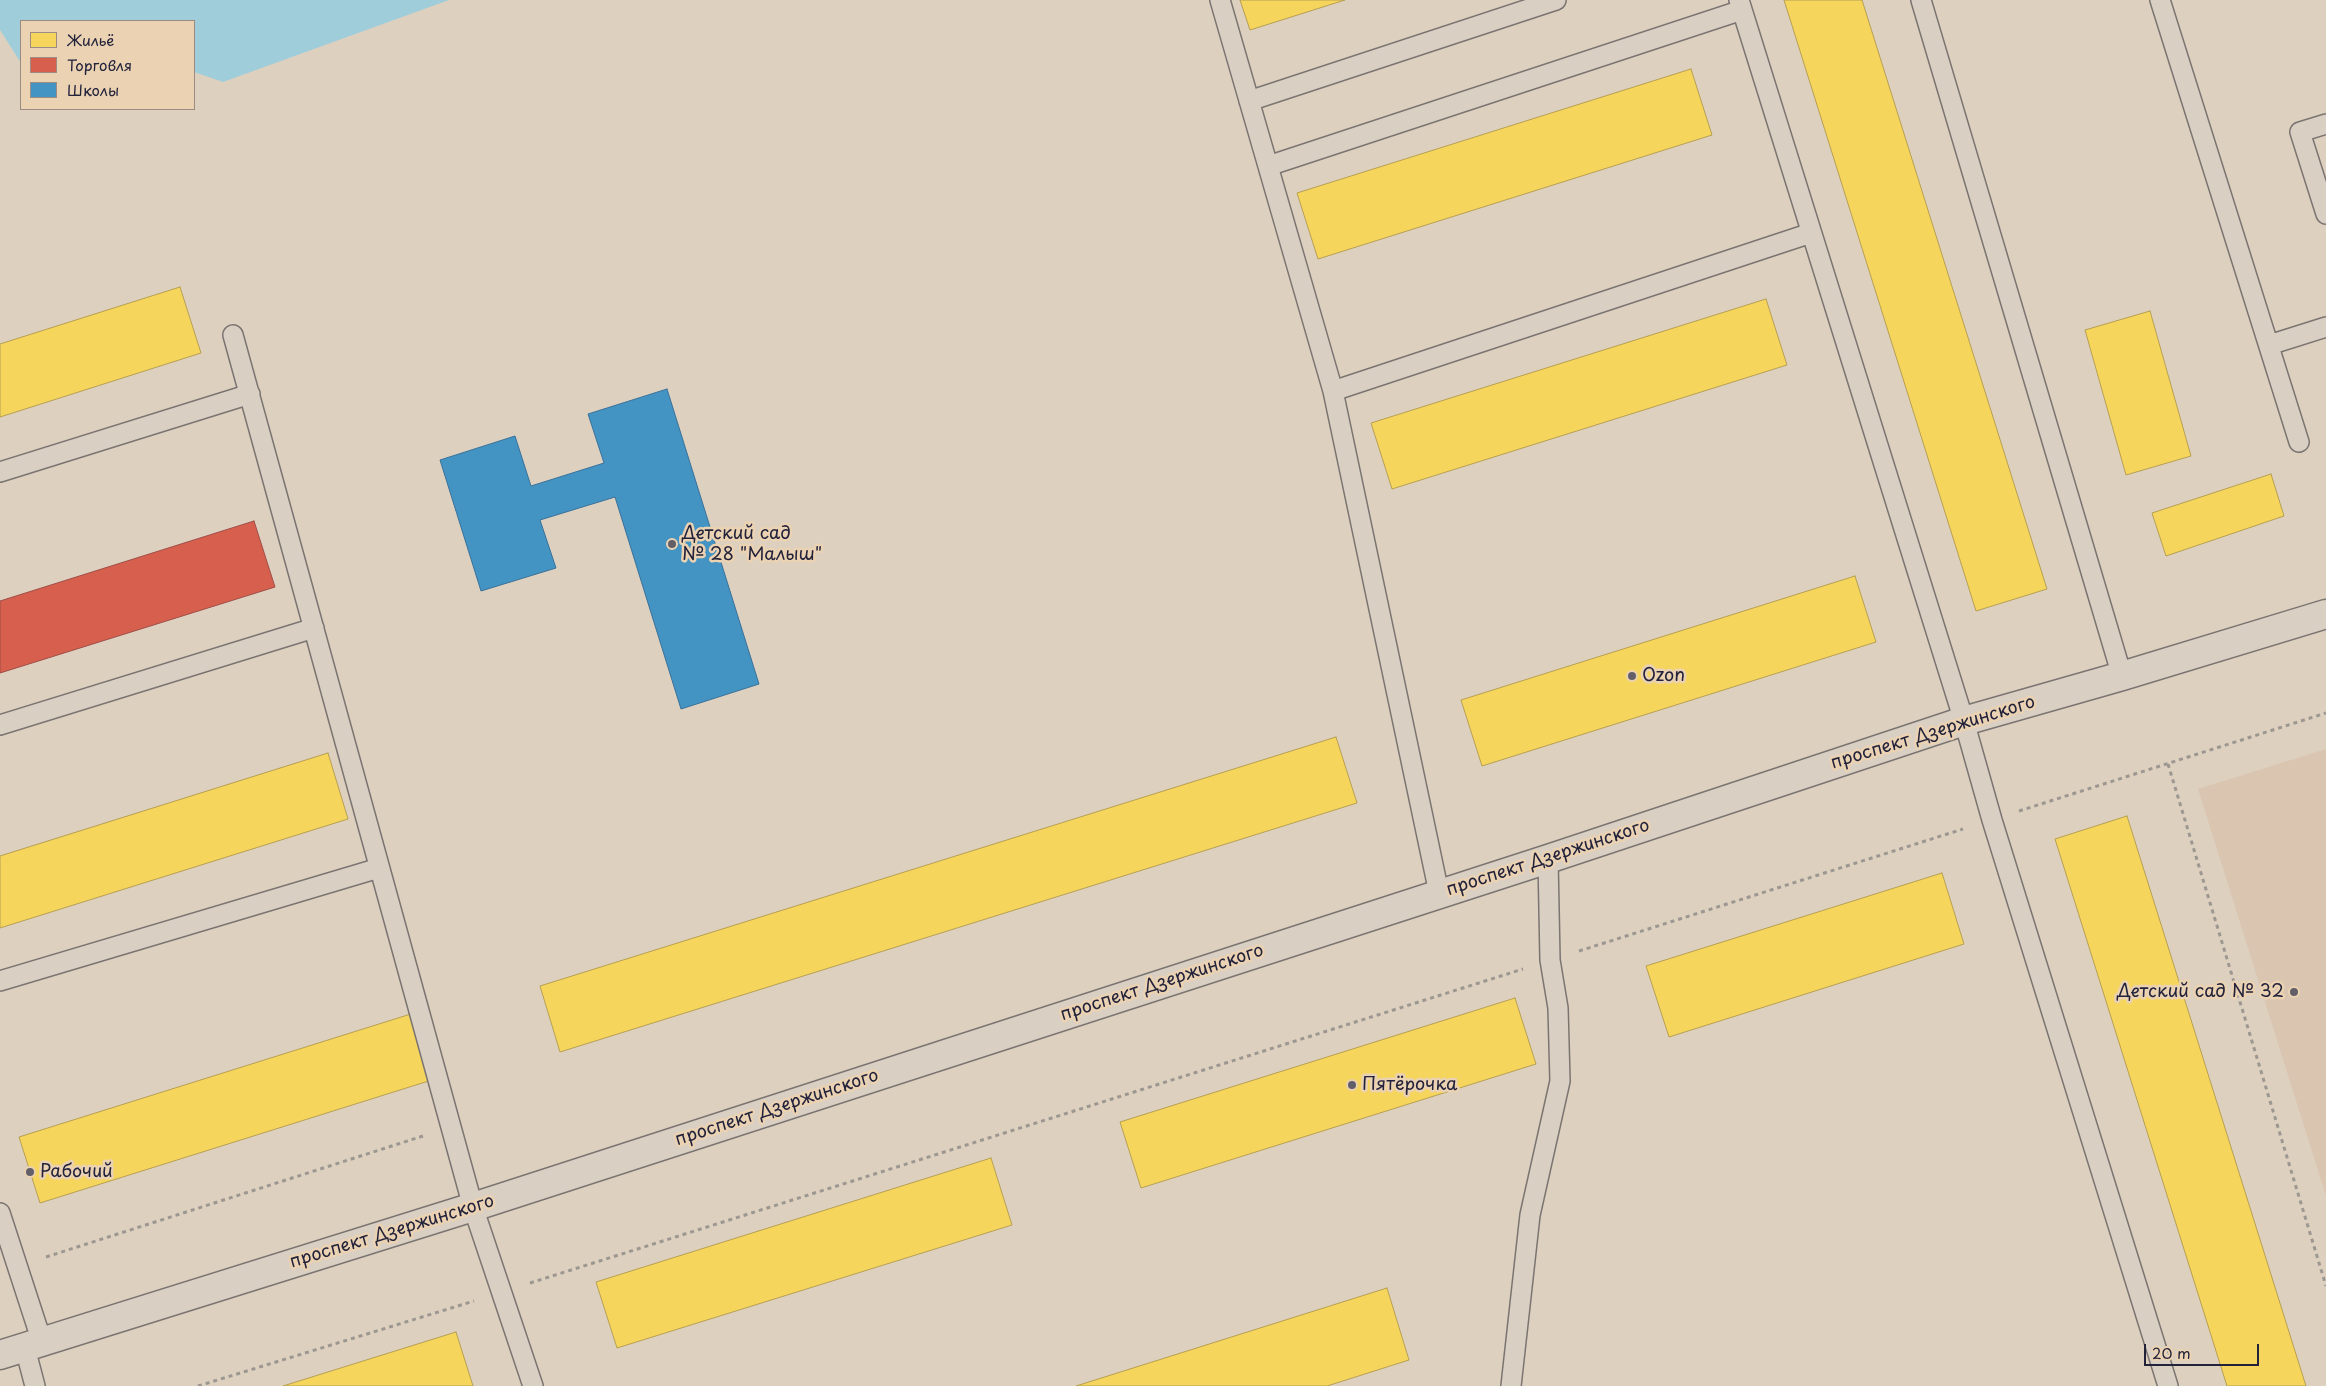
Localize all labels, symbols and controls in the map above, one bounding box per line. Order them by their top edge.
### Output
legend [20,20,195,110]
text: Жильё [67,28,114,51]
text: Торговля [67,53,132,76]
text: Школы [67,78,119,101]
place label: Детский сад № 28 "Малыш" [682,523,822,566]
marker: Детский сад № 28 "Малыш" [666,538,678,550]
place label: Ozon [1642,665,1685,687]
marker: Ozon [1626,670,1638,682]
street label: проспект Дзержинского [1828,692,2038,774]
street label: проспект Дзержинского [1444,815,1652,901]
street label: проспект Дзержинского [1058,940,1266,1026]
place label: Детский сад № 32 [2117,981,2284,1003]
marker: Детский сад № 32 [2288,986,2300,998]
street label: проспект Дзержинского [673,1065,881,1151]
place label: Пятёрочка [1362,1074,1457,1096]
marker: Пятёрочка [1346,1079,1358,1091]
place label: Рабочий [40,1161,113,1183]
marker: Рабочий [24,1166,36,1178]
street label: проспект Дзержинского [287,1191,497,1273]
scale bar [2146,1334,2261,1366]
text: 20 m [2152,1341,2191,1364]

